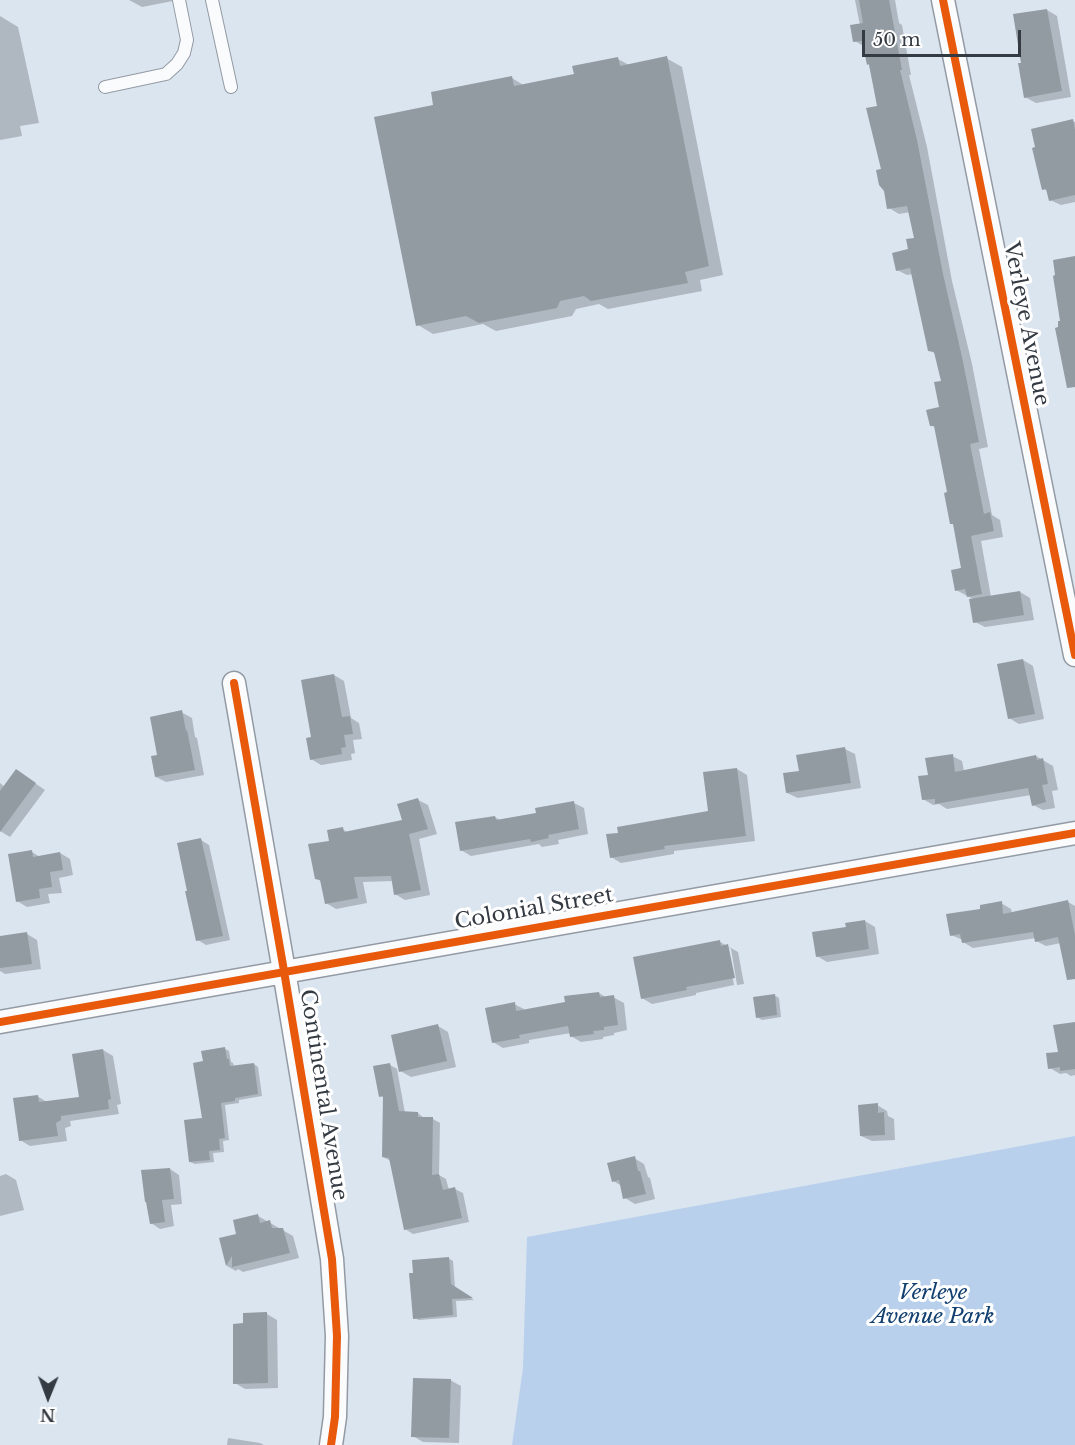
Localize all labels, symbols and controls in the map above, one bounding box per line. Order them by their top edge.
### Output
scale bar [865,18,1024,56]
text: 50 m [873,29,921,51]
street label: Verleye Avenue [998,240,1054,408]
street label: Colonial Street [453,883,615,935]
street label: Continental Avenue [294,988,352,1202]
park label: Verleye Avenue Park [871,1280,995,1330]
north arrow [18,1367,78,1427]
text: N [40,1405,55,1425]

